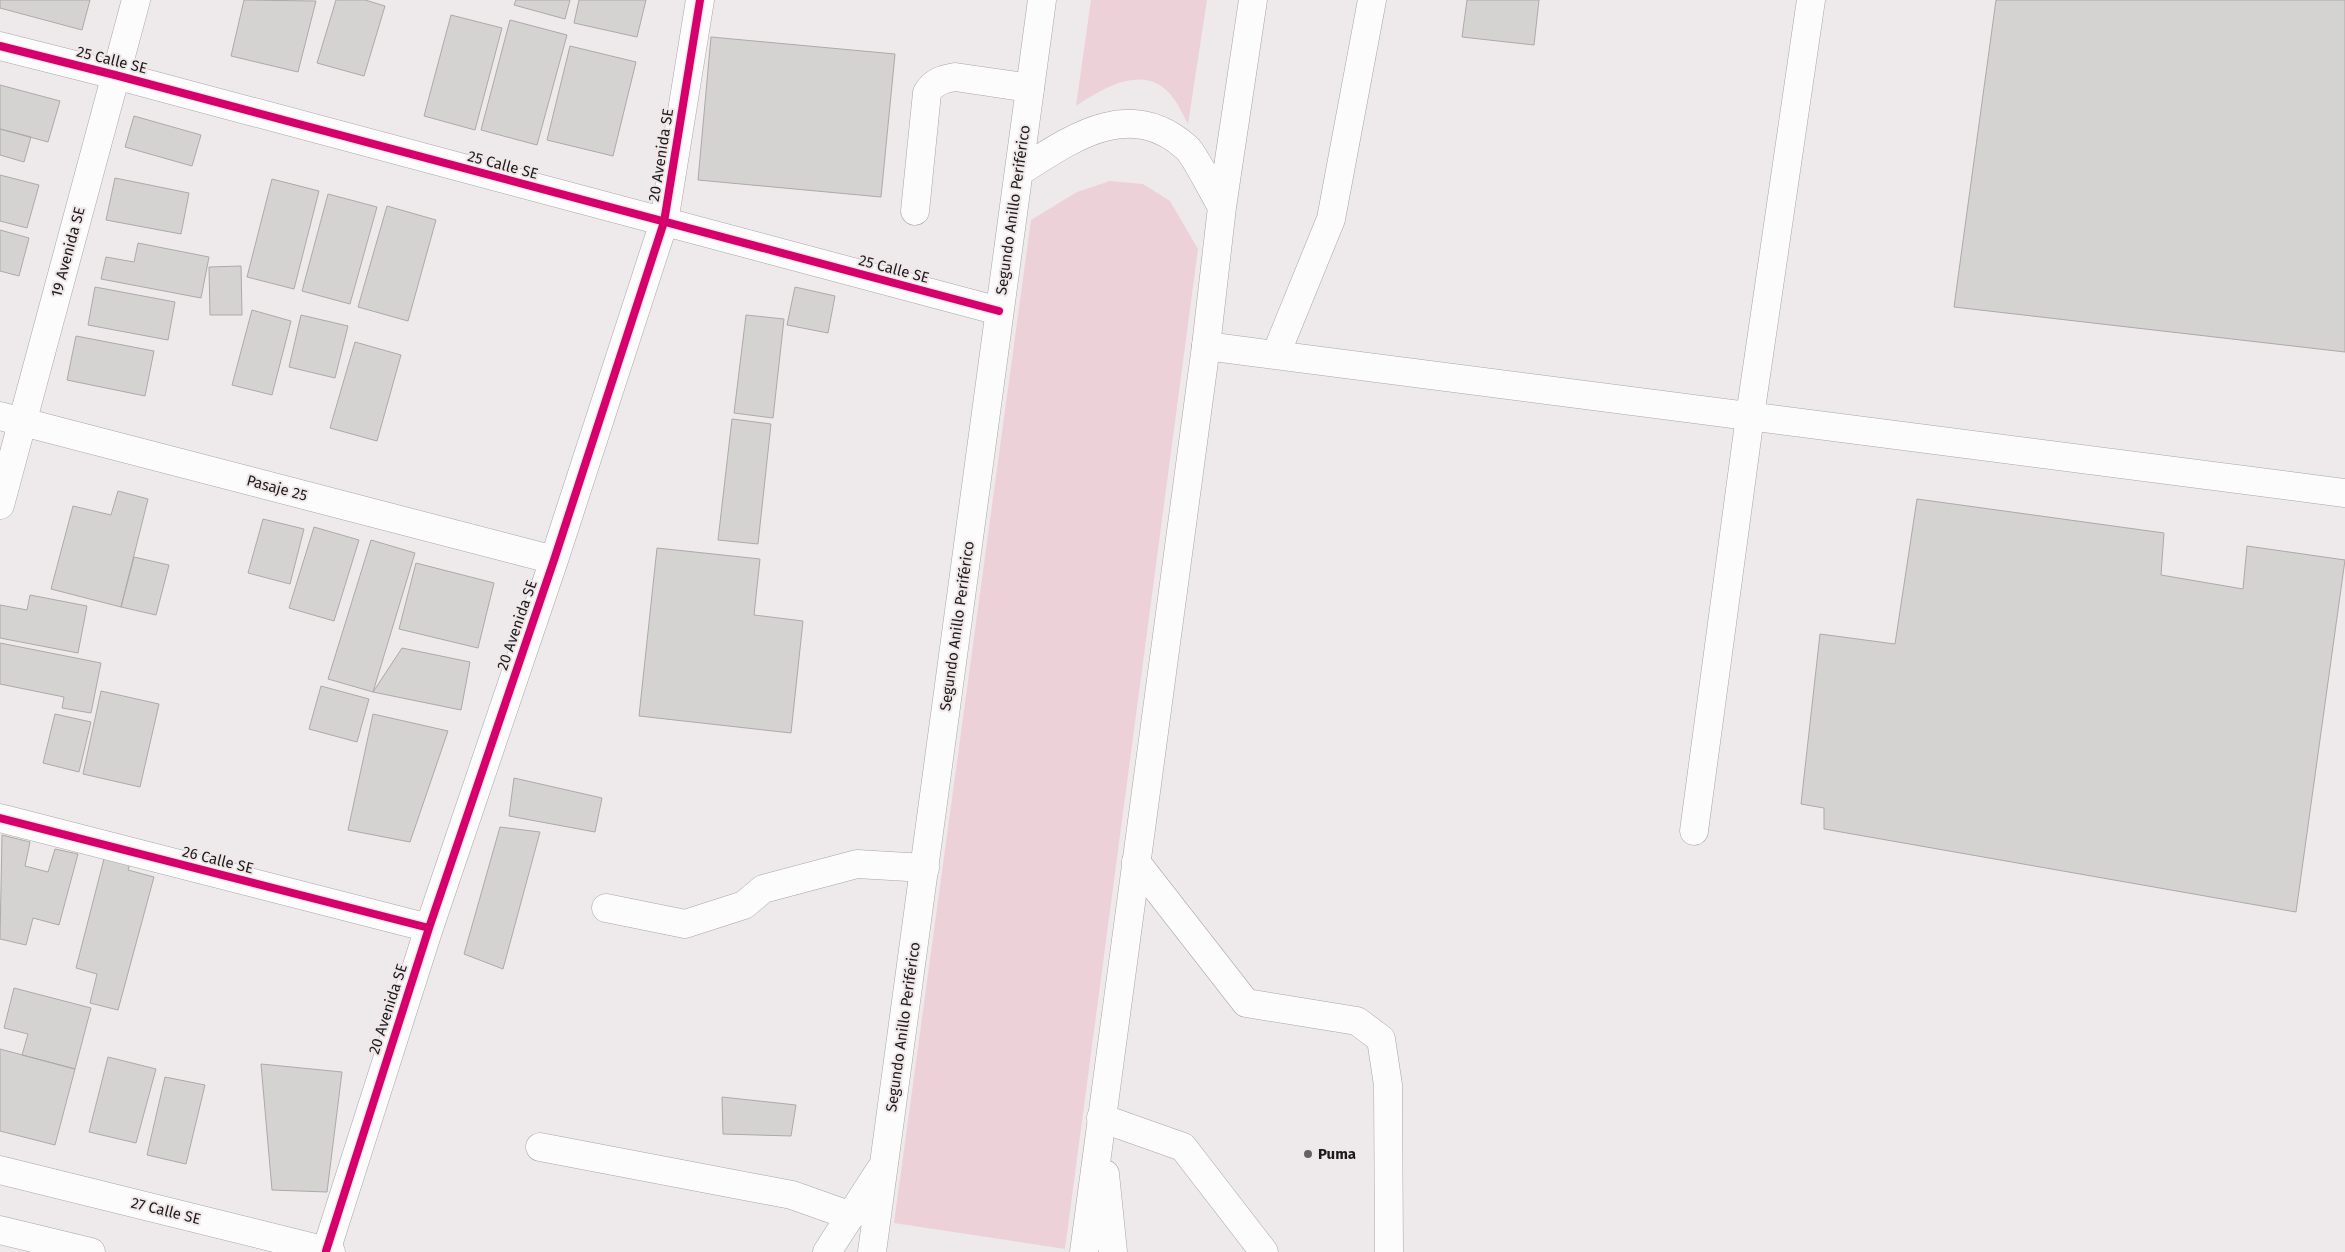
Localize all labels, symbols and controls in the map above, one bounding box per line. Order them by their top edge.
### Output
street label: 25 Calle SE [75,43,149,77]
street label: 20 Avenida SE [645,107,677,203]
street label: Segundo Anillo Periférico [992,124,1034,296]
street label: 25 Calle SE [466,147,540,183]
street label: 19 Avenida SE [47,205,89,299]
street label: 25 Calle SE [857,251,931,287]
street label: Pasaje 25 [245,471,309,505]
street label: Segundo Anillo Periférico [936,540,978,712]
street label: 20 Avenida SE [493,578,541,672]
street label: 26 Calle SE [181,842,255,878]
street label: Segundo Anillo Periférico [882,941,924,1113]
street label: 20 Avenida SE [365,961,411,1057]
place label: Puma [1318,1145,1356,1163]
marker: Puma [1302,1148,1314,1160]
street label: 27 Calle SE [129,1194,203,1228]

